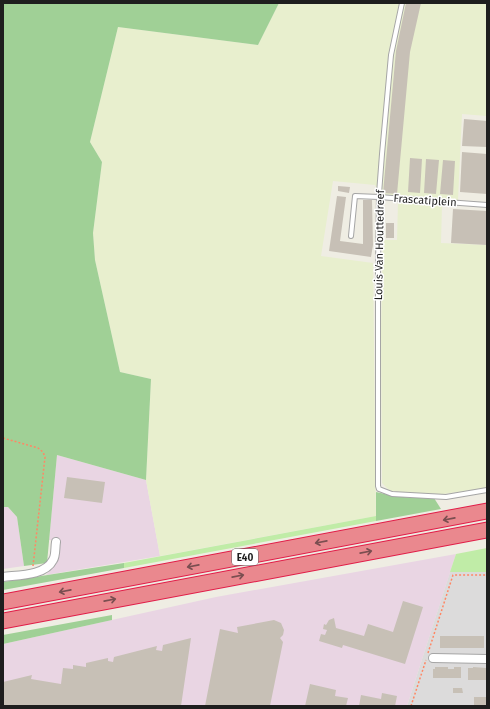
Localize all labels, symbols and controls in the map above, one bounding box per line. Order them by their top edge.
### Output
street label: Louis Van Houttedreef [372,188,387,300]
street label: Frascatiplein [393,192,457,209]
one-way arrow [443,515,456,523]
one-way arrow [315,539,328,547]
one-way arrow [359,548,372,556]
road number: E40 [232,549,258,565]
one-way arrow [187,563,200,571]
one-way arrow [231,572,244,580]
one-way arrow [59,587,72,595]
one-way arrow [103,596,116,604]

